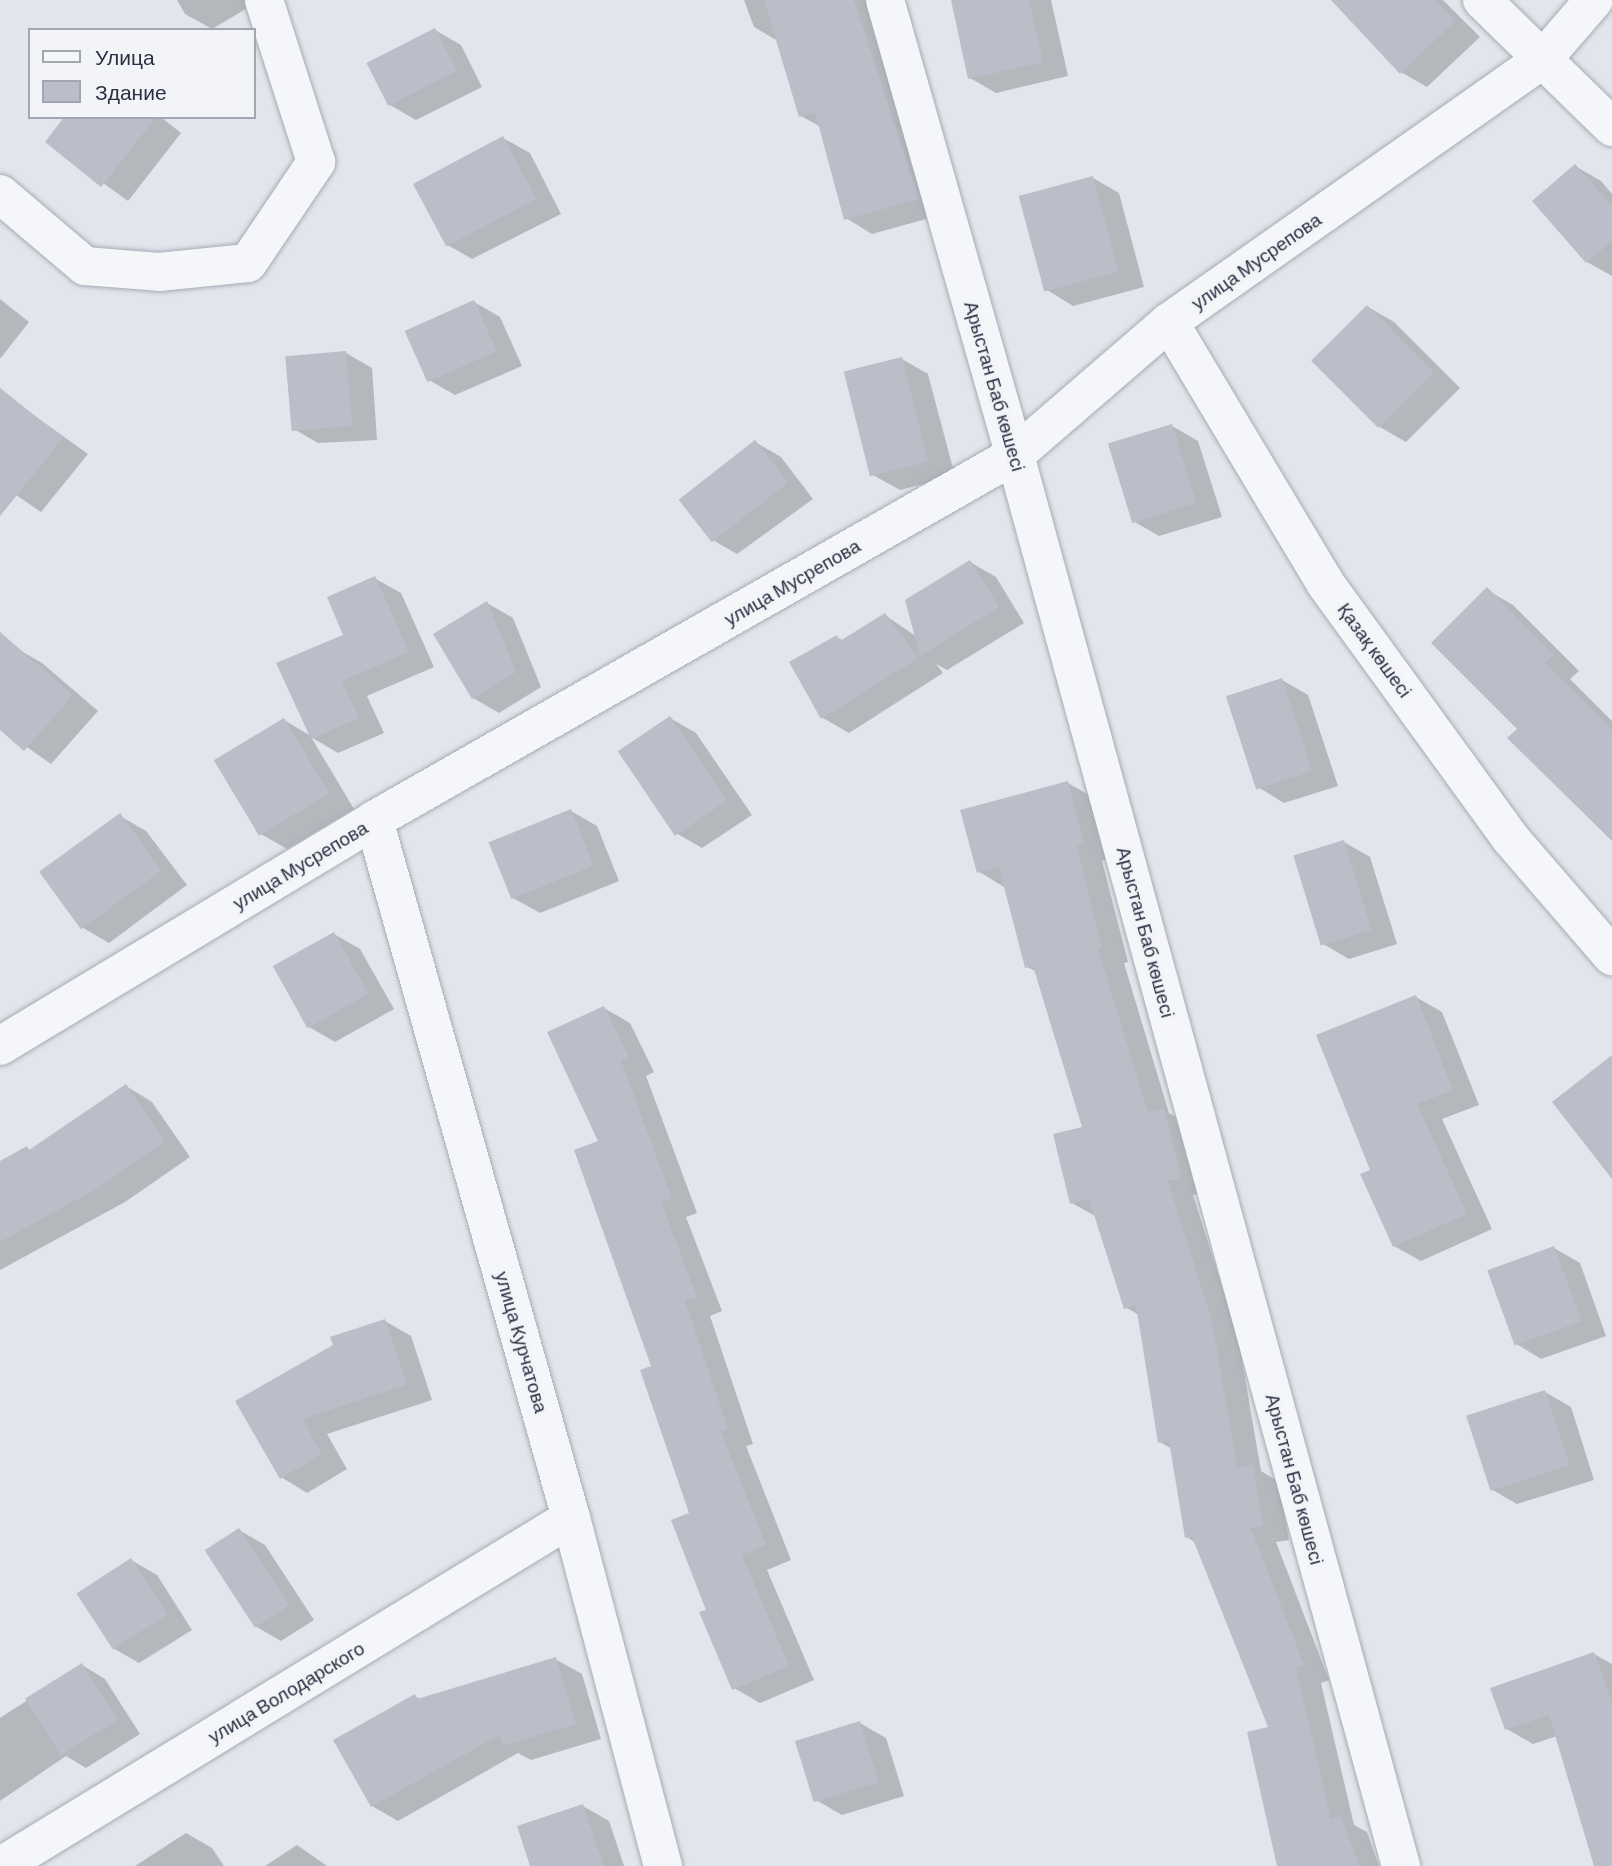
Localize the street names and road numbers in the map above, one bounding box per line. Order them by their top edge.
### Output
street label: улица Мусрепова [1187,208,1325,314]
street label: Арыстан Баб көшесі [960,298,1030,474]
street label: улица Мусрепова [720,534,864,630]
street label: Қазақ көшесі [1333,598,1417,702]
street label: улица Мусрепова [228,816,372,914]
street label: Арыстан Баб көшесі [1112,844,1180,1020]
street label: улица Курчатова [491,1269,553,1415]
street label: Арыстан Баб көшесі [1261,1391,1329,1567]
street label: улица Володарского [204,1636,368,1748]

